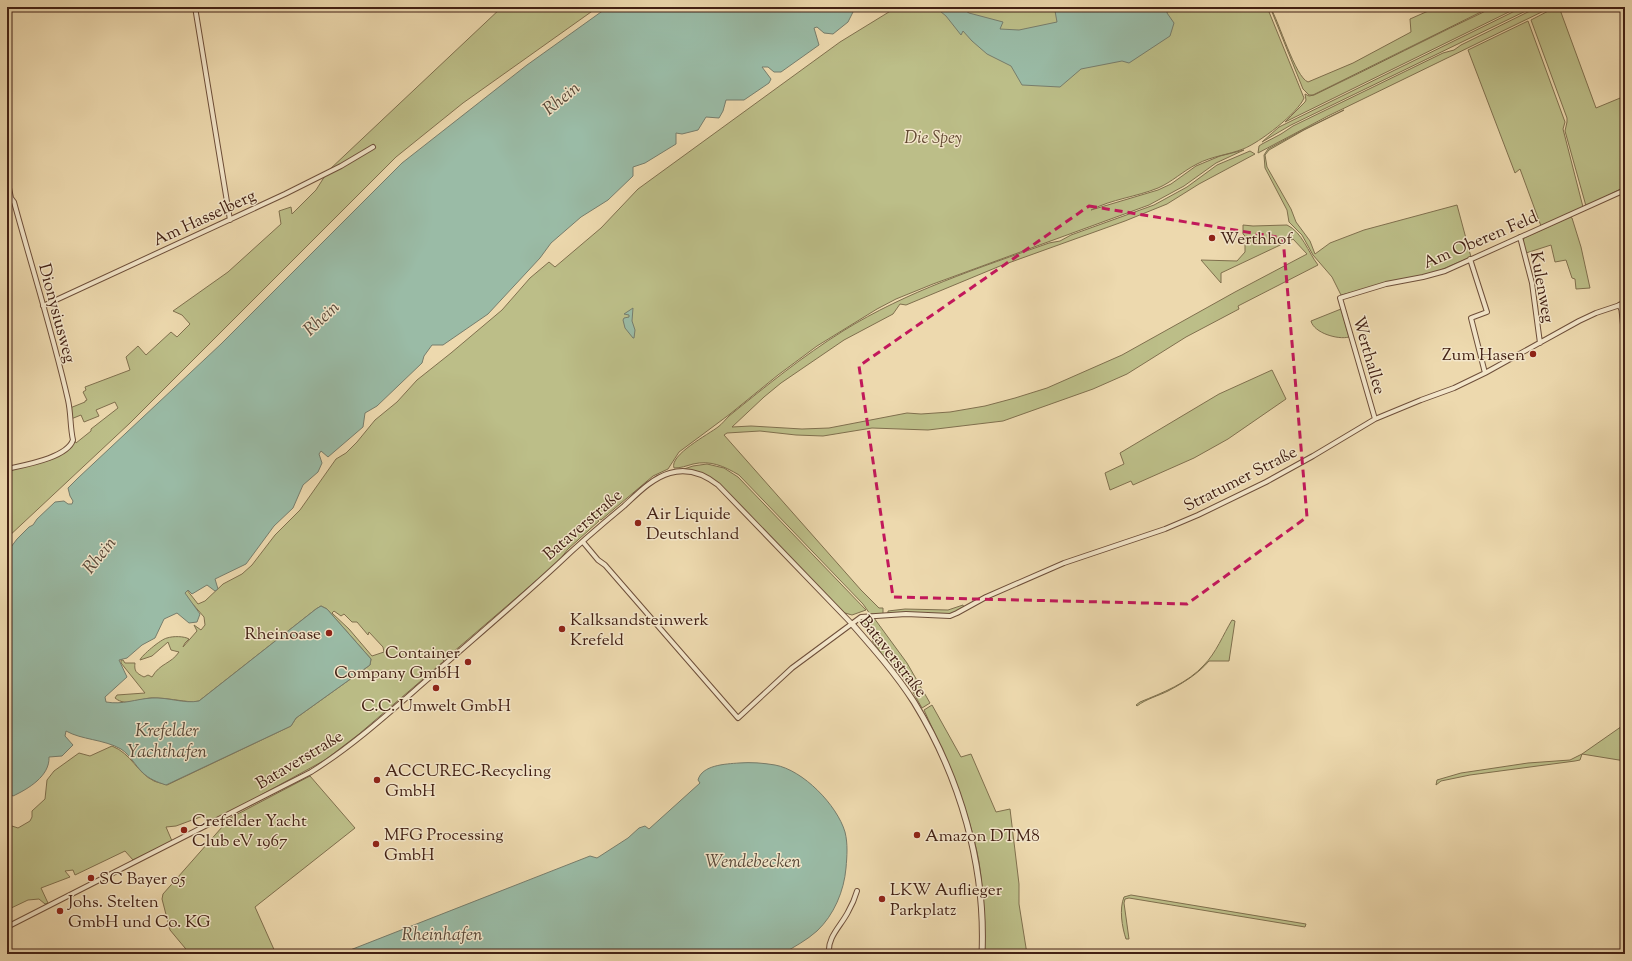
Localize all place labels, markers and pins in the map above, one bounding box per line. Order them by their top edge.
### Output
place label: Werthhof [1220,228,1293,252]
marker: Werthhof [1207,233,1217,243]
place label: Zum Hasen [1442,344,1525,368]
marker: Zum Hasen [1528,349,1538,359]
place label: Air Liquide Deutschland [646,503,740,547]
marker: Air Liquide Deutschland [633,518,643,528]
place label: Kalksandsteinwerk Krefeld [570,609,709,653]
place label: Rheinoase [245,623,321,647]
marker: Kalksandsteinwerk Krefeld [557,624,567,634]
marker: Rheinoase [324,628,334,638]
place label: Container Company GmbH [334,642,461,686]
marker: Container Company GmbH [463,657,473,667]
marker: C.C. Umwelt GmbH [431,683,441,693]
place label: C.C. Umwelt GmbH [361,695,511,719]
place label: ACCUREC-Recycling GmbH [385,760,551,804]
marker: ACCUREC-Recycling GmbH [372,775,382,785]
place label: Crefelder Yacht Club eV 1967 [192,810,307,854]
place label: MFG Processing GmbH [384,824,504,868]
marker: Crefelder Yacht Club eV 1967 [179,825,189,835]
place label: Amazon DTM8 [925,825,1040,849]
marker: Amazon DTM8 [912,830,922,840]
marker: MFG Processing GmbH [371,839,381,849]
place label: SC Bayer 05 [99,868,186,892]
marker: SC Bayer 05 [86,873,96,883]
place label: LKW Auflieger Parkplatz [890,879,1003,923]
place label: Johs. Stelten GmbH und Co. KG [67,891,211,935]
marker: LKW Auflieger Parkplatz [877,894,887,904]
marker: Johs. Stelten GmbH und Co. KG [55,906,65,916]

